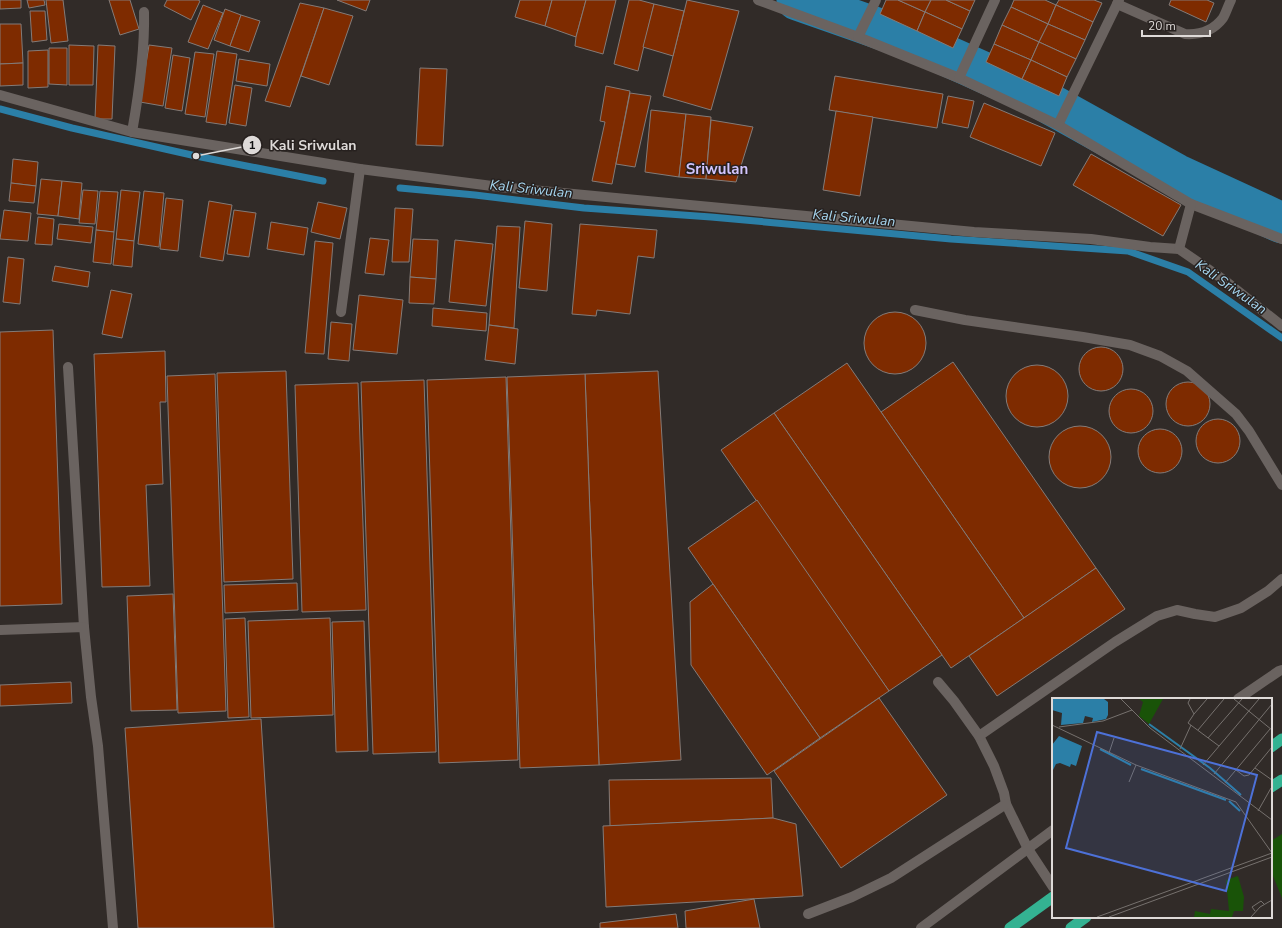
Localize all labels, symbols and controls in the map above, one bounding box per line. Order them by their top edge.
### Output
scale bar [1142,12,1210,38]
text: 20 m [1148,18,1176,34]
callout: Kali Sriwulan [242,132,365,158]
text: Kali Sriwulan [269,136,357,155]
text: 1 [248,137,256,153]
district label: Sriwulan [686,159,748,179]
water label: Kali Sriwulan [489,175,573,203]
water label: Kali Sriwulan [812,205,896,231]
water label: Kali Sriwulan [1191,255,1271,319]
inset map [1052,698,1272,918]

